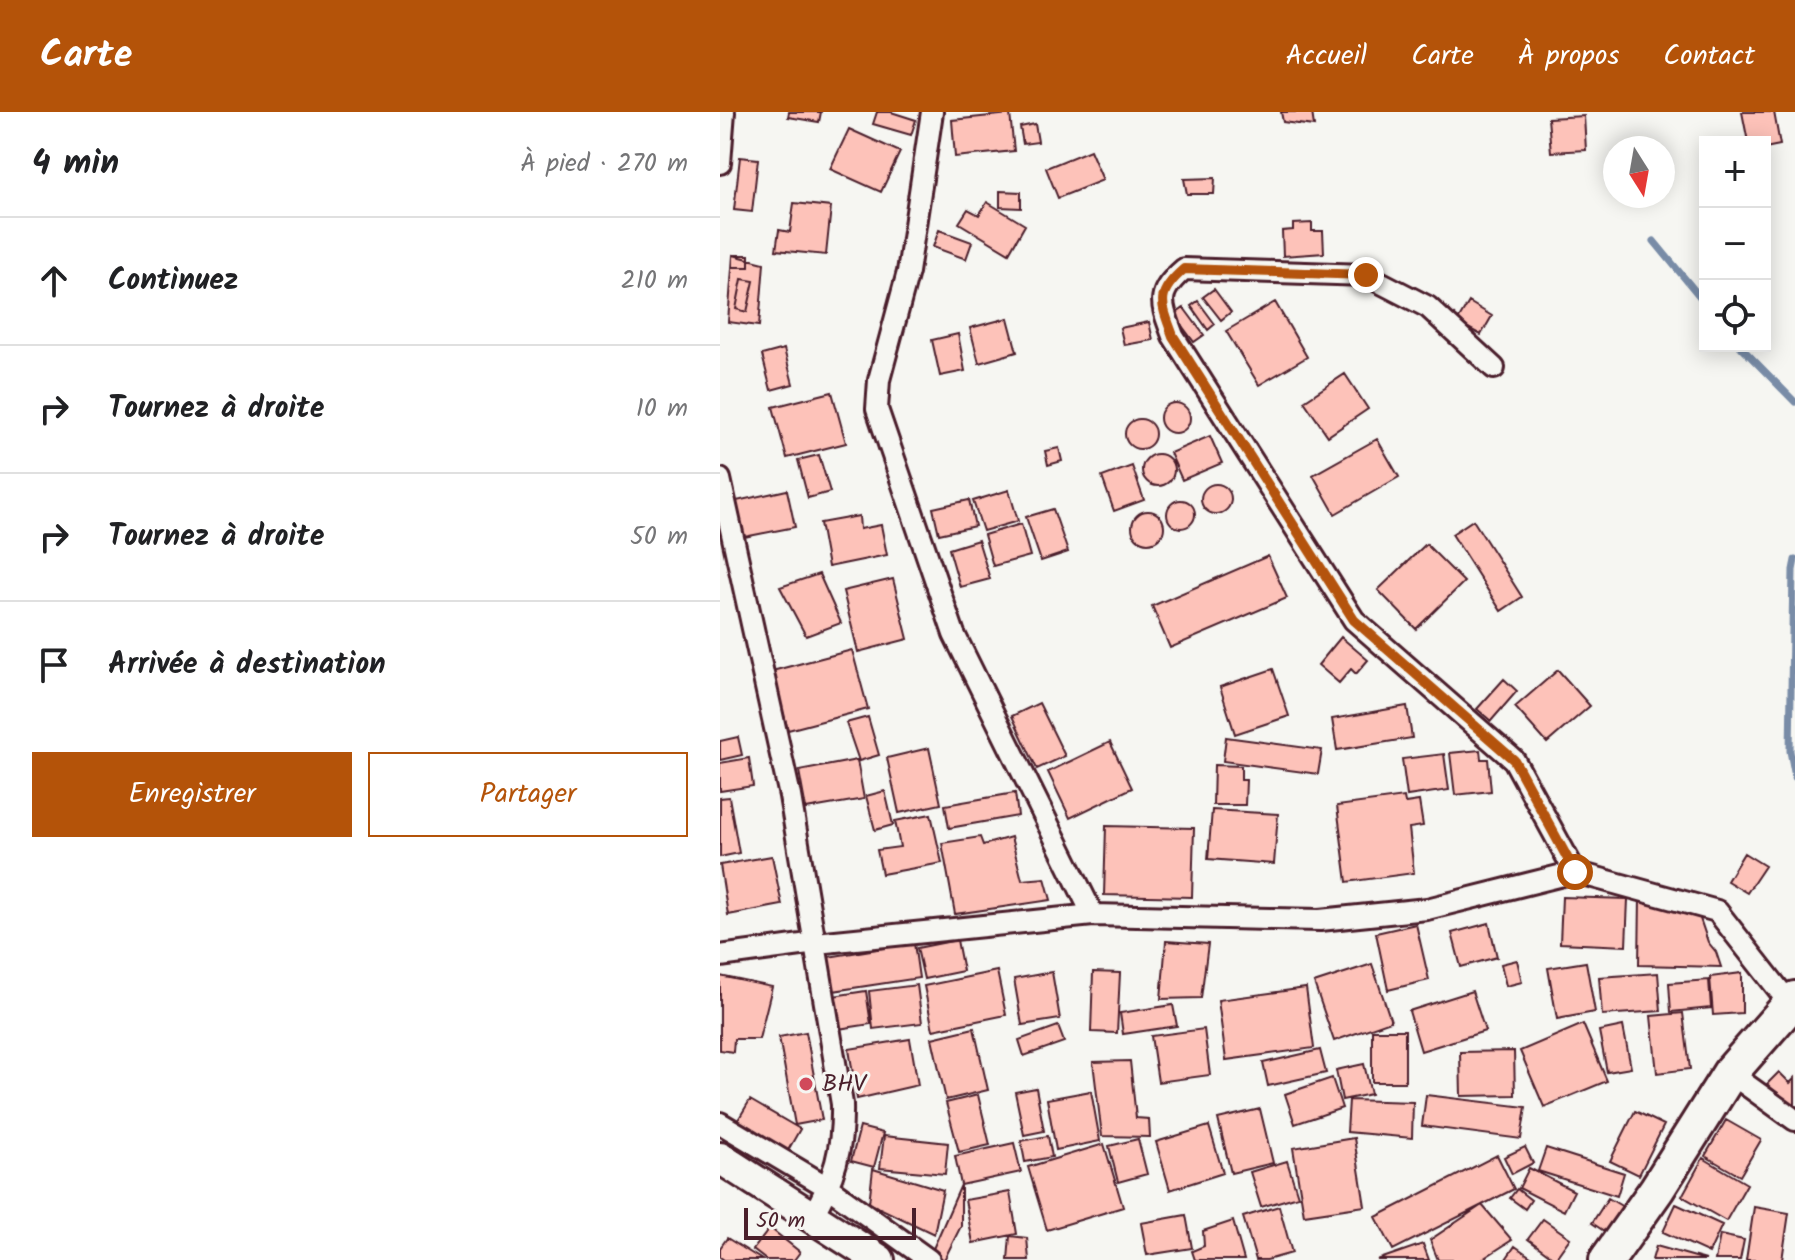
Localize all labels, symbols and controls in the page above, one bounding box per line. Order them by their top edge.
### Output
text: Carte [40,26,132,86]
text: Accueil [1286,34,1367,79]
text: Carte [1411,34,1474,79]
text: À propos [1518,34,1619,79]
text: Contact [1663,34,1755,79]
north arrow [1603,136,1675,208]
map controls [1699,136,1771,352]
button: + [1699,136,1771,208]
text: 4 min [32,137,119,191]
text: À pied · 270 m [520,143,688,185]
button: − [1699,208,1771,280]
text: Continuez [108,257,238,305]
route end [1348,257,1384,293]
icon: ahead [32,259,76,303]
text: 210 m [621,260,688,302]
button: locate [1699,280,1771,352]
text: Tournez à droite [108,385,324,433]
icon: right [32,387,76,431]
text: 10 m [636,388,688,430]
text: Tournez à droite [108,513,324,561]
icon: right [32,515,76,559]
text: 50 m [630,516,688,558]
text: Arrivée à destination [108,641,386,689]
icon: arrive [32,643,76,687]
button: Enregistrer [32,752,352,837]
button: Partager [368,752,688,837]
route start [1557,854,1593,890]
place label: BHV [822,1065,868,1104]
marker: BHV [797,1075,815,1093]
scale bar [744,1204,916,1240]
text: 50 m [756,1204,805,1239]

